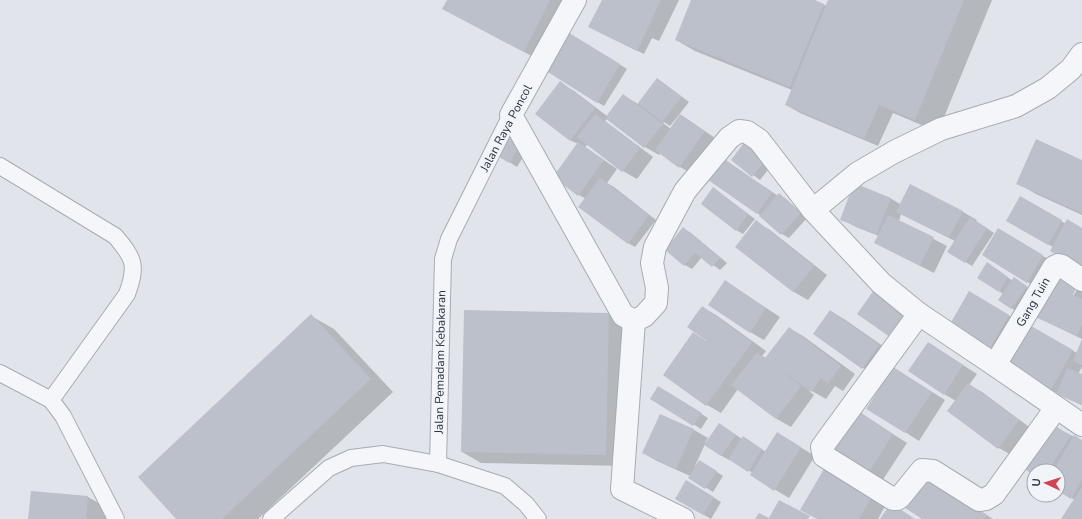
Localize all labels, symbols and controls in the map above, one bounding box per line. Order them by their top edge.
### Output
street label: Jalan Raya Poncol [476,81,536,175]
street label: Gang Tuin [1012,274,1054,330]
street label: Jalan Pemadam Kebakaran [431,290,449,435]
north arrow [1026,463,1066,503]
text: U [1029,478,1044,487]

